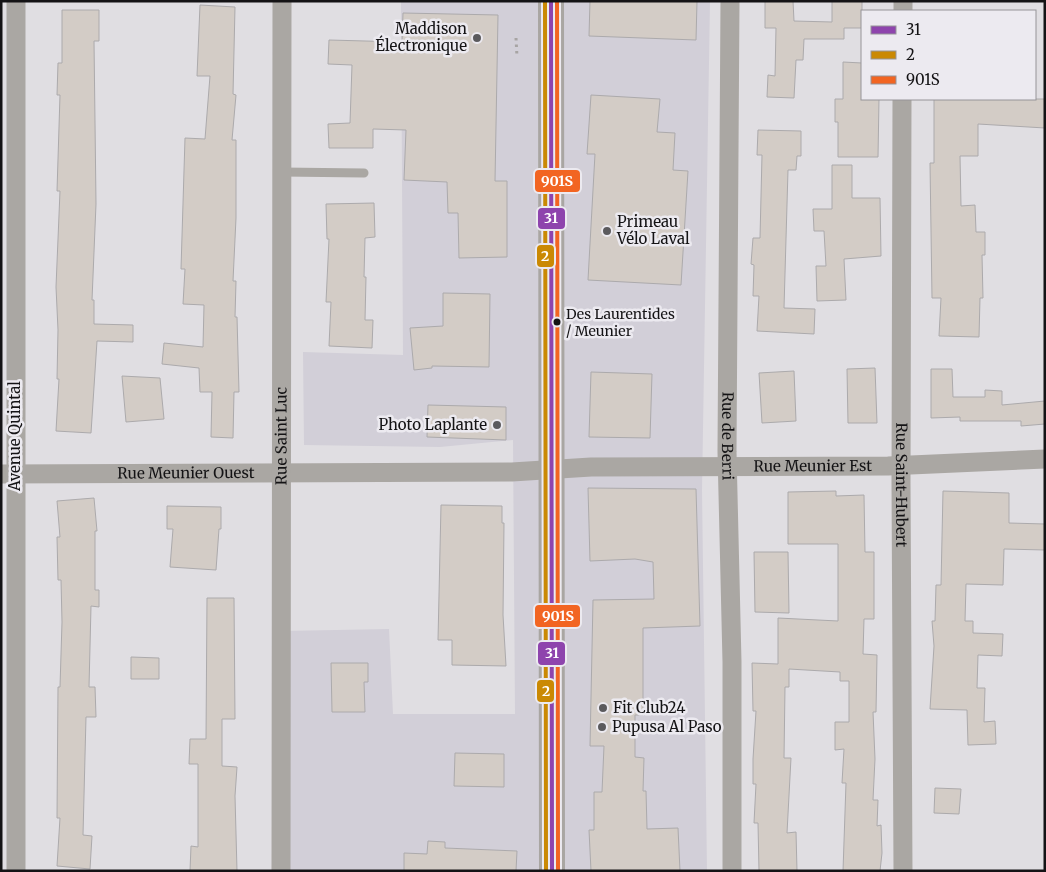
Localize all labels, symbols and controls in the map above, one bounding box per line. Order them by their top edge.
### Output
legend [861,10,1036,100]
place label: Maddison Électronique [375,19,467,55]
text: 31 [906,20,921,39]
marker: Maddison Électronique [471,32,483,44]
text: 2 [906,45,915,64]
text: 901S [906,70,940,89]
line badge: 901S [534,169,581,193]
text: 901S [541,172,574,190]
line badge: 31 [537,207,566,230]
text: 31 [544,209,558,227]
place label: Primeau Vélo Laval [616,212,690,248]
marker: Primeau Vélo Laval [601,225,613,237]
line badge: 2 [536,244,555,268]
text: 2 [541,247,549,265]
place label: Des Laurentides / Meunier [566,305,675,340]
marker: Des Laurentides / Meunier [552,317,562,327]
street label: Avenue Quintal [5,381,24,492]
street label: Rue Saint Luc [271,386,291,485]
street label: Rue de Berri [718,392,738,480]
place label: Photo Laplante [379,415,487,434]
marker: Photo Laplante [491,419,503,431]
street label: Rue Saint-Hubert [892,423,911,548]
street label: Rue Meunier Est [753,456,872,475]
street label: Rue Meunier Ouest [117,463,255,483]
line badge: 901S [534,604,581,628]
text: 901S [542,607,575,625]
line badge: 31 [537,641,566,666]
text: 31 [545,644,559,662]
line badge: 2 [536,679,555,703]
text: 2 [542,682,550,700]
place label: Fit Club24 [613,698,686,717]
marker: Fit Club24 [597,702,609,714]
place label: Pupusa Al Paso [612,717,722,736]
marker: Pupusa Al Paso [596,721,608,733]

